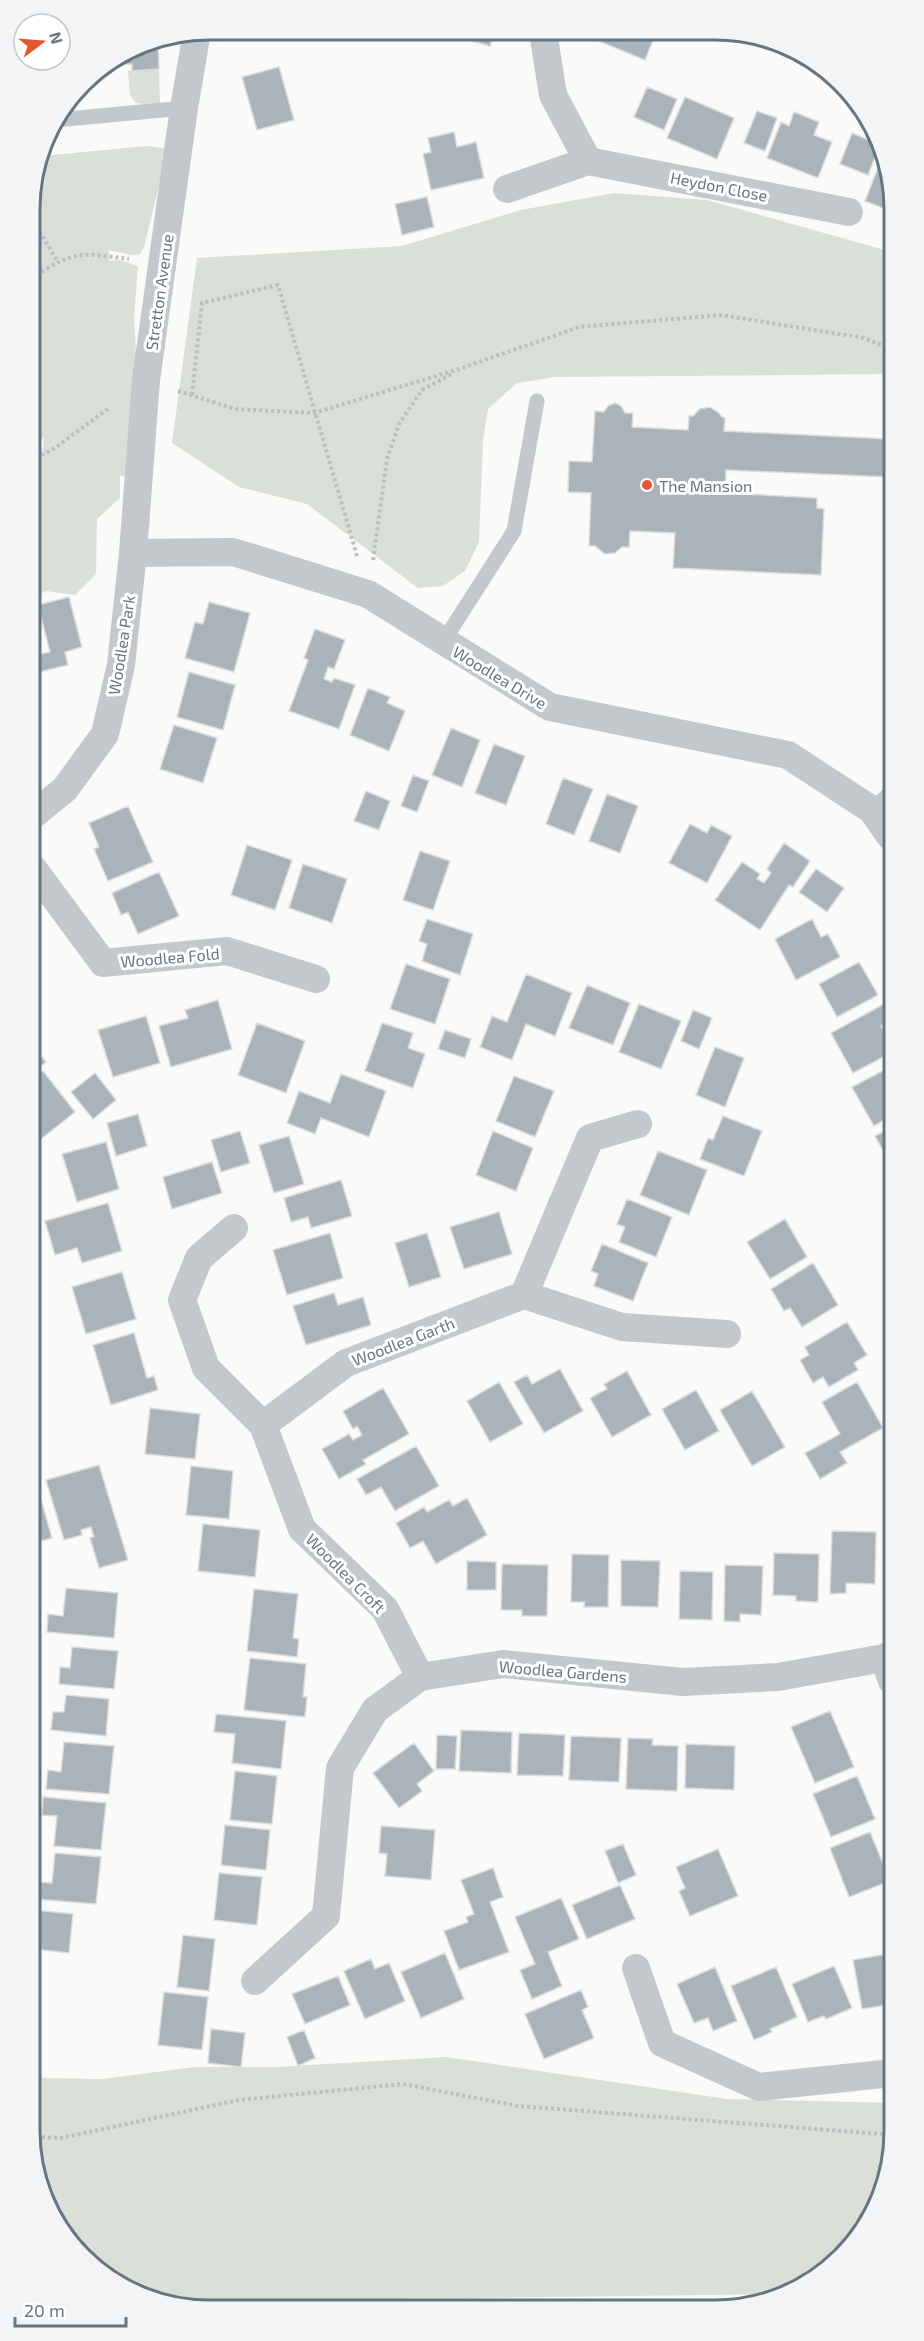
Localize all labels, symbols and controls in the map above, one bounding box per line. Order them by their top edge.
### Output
north arrow [12,12,72,72]
text: N [46,30,68,46]
street label: Heydon Close [669,167,769,205]
street label: Stretton Avenue [141,233,177,351]
place label: The Mansion [659,476,752,495]
marker: The Mansion [640,478,654,492]
street label: Woodlea Park [104,594,138,696]
street label: Woodlea Drive [450,642,550,712]
street label: Woodlea Fold [120,943,220,971]
street label: Woodlea Garth [349,1313,457,1369]
street label: Woodlea Croft [302,1529,390,1617]
street label: Woodlea Gardens [498,1656,628,1686]
scale bar [15,2290,126,2328]
text: 20 m [24,2299,65,2321]

